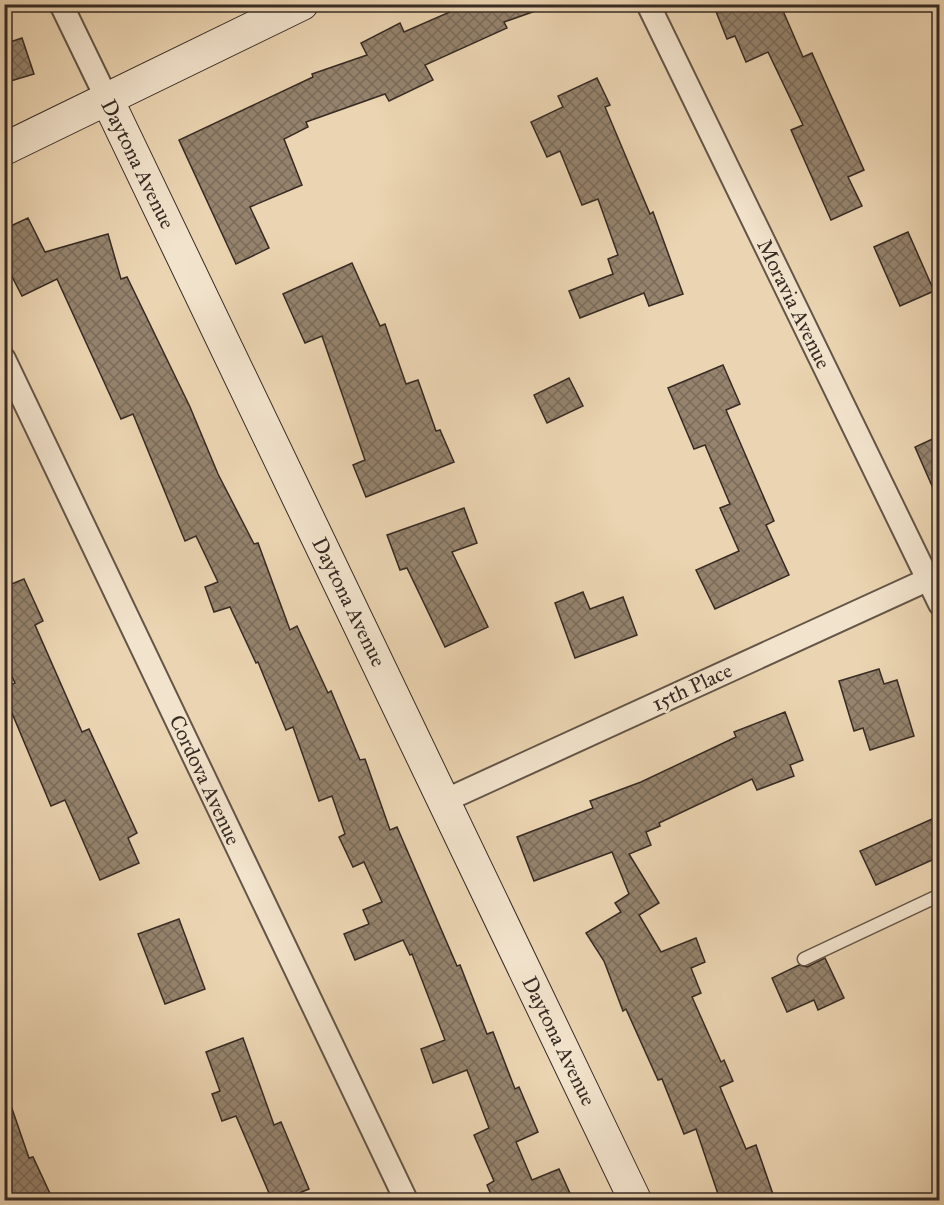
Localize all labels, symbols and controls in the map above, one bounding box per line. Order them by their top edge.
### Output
street label: Daytona Avenue [95,95,181,233]
street label: Moravia Avenue [751,235,837,373]
street label: Daytona Avenue [306,533,392,671]
street label: 15th Place [648,657,737,717]
street label: Cordova Avenue [164,711,247,849]
street label: Daytona Avenue [516,972,602,1110]

